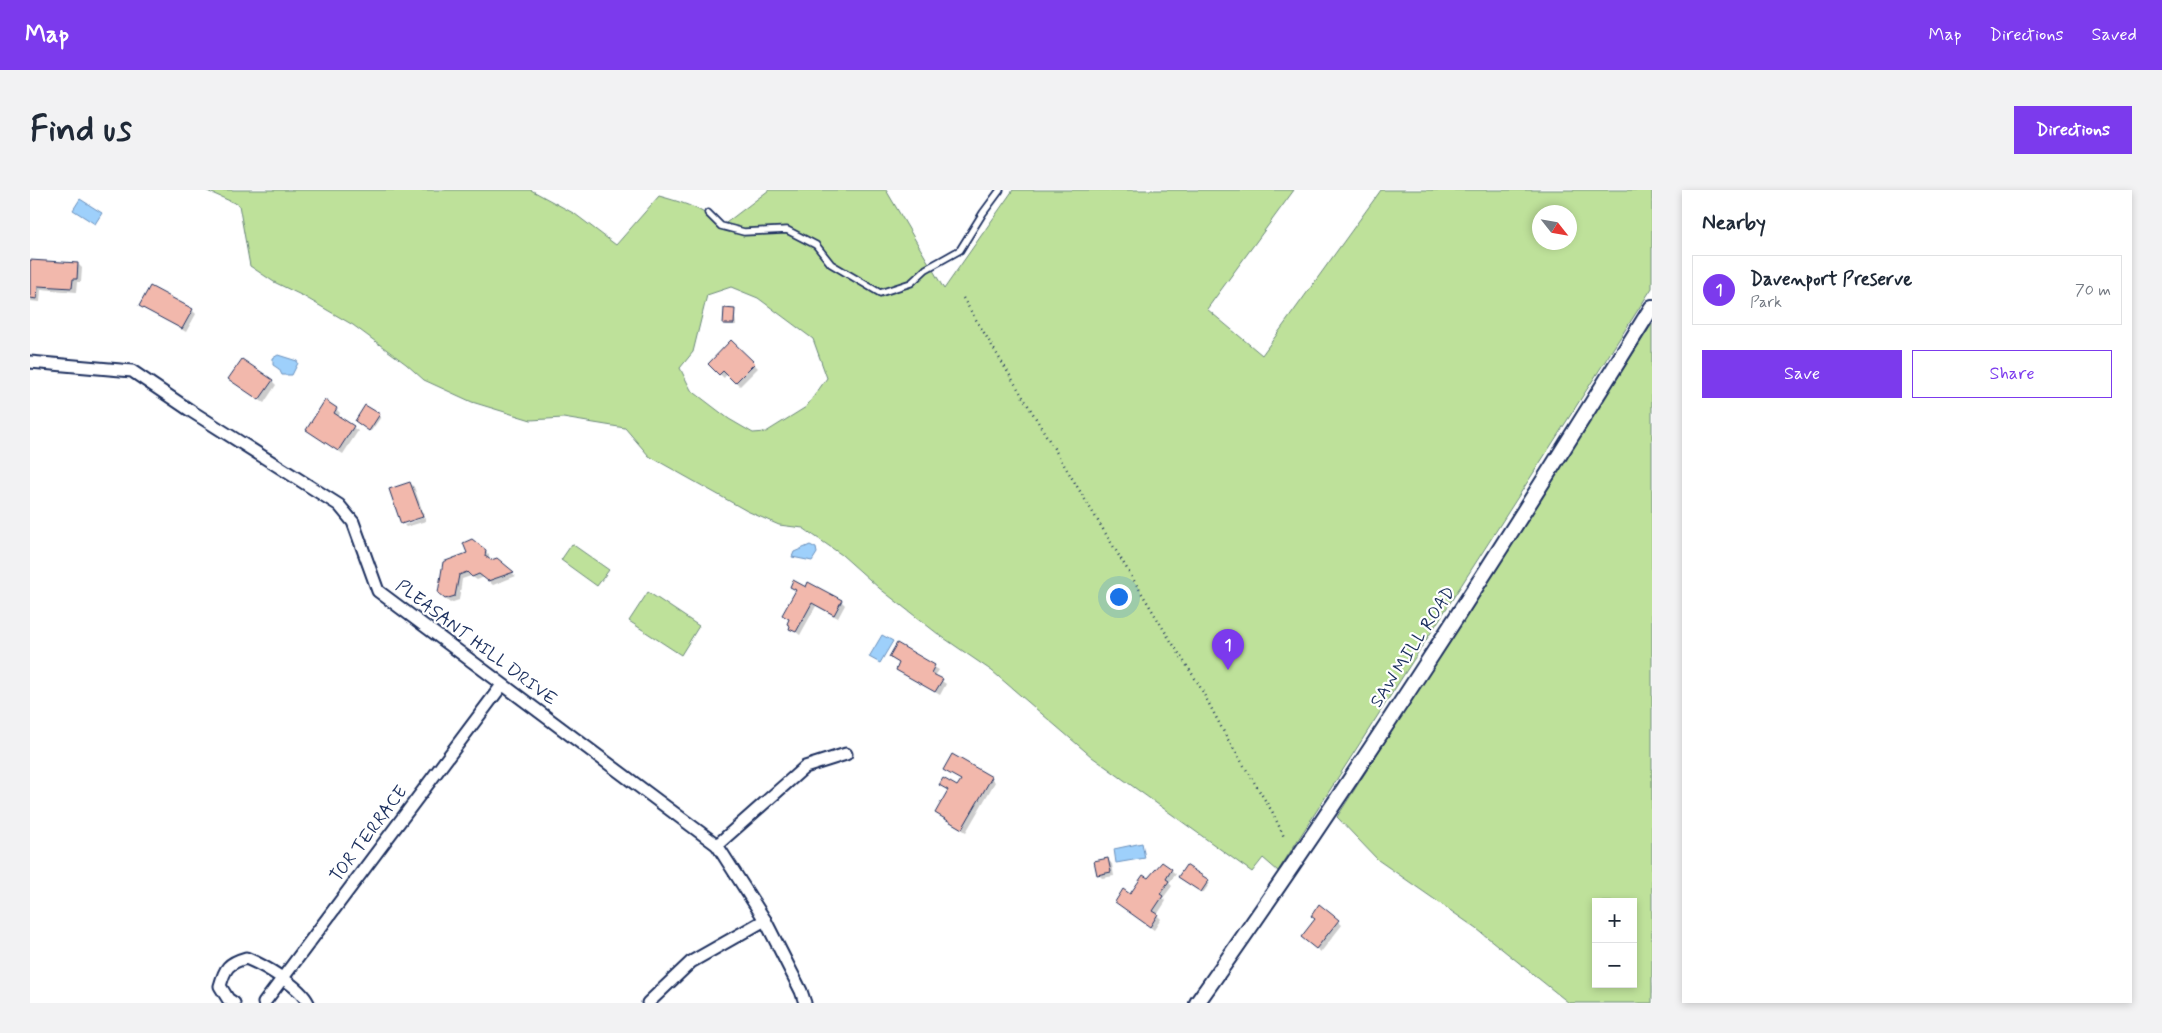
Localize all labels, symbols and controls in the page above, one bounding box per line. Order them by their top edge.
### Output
text: Map [25,20,69,51]
text: Map [1929,23,1962,47]
text: Directions [1990,23,2064,47]
text: Saved [2092,23,2137,47]
button: Directions [2014,106,2132,154]
text: Find us [30,107,132,153]
north arrow [1532,205,1577,250]
text: Nearby [1702,209,1766,237]
text: Davenport Preserve [1750,267,1912,292]
text: 1 [1715,280,1723,301]
text: 70 m [2075,280,2111,301]
text: Park [1750,292,1782,313]
button: Save [1702,350,1902,398]
button: Share [1912,350,2112,398]
street label: PLEASANT HILL DRIVE [390,574,562,712]
street label: SAW MILL ROAD [1365,582,1461,712]
your location [1106,584,1132,610]
pin: 1 [1212,629,1244,670]
street label: TOR TERRACE [325,781,413,887]
map controls [1592,898,1637,988]
button: + [1592,898,1637,943]
button: − [1592,943,1637,988]

